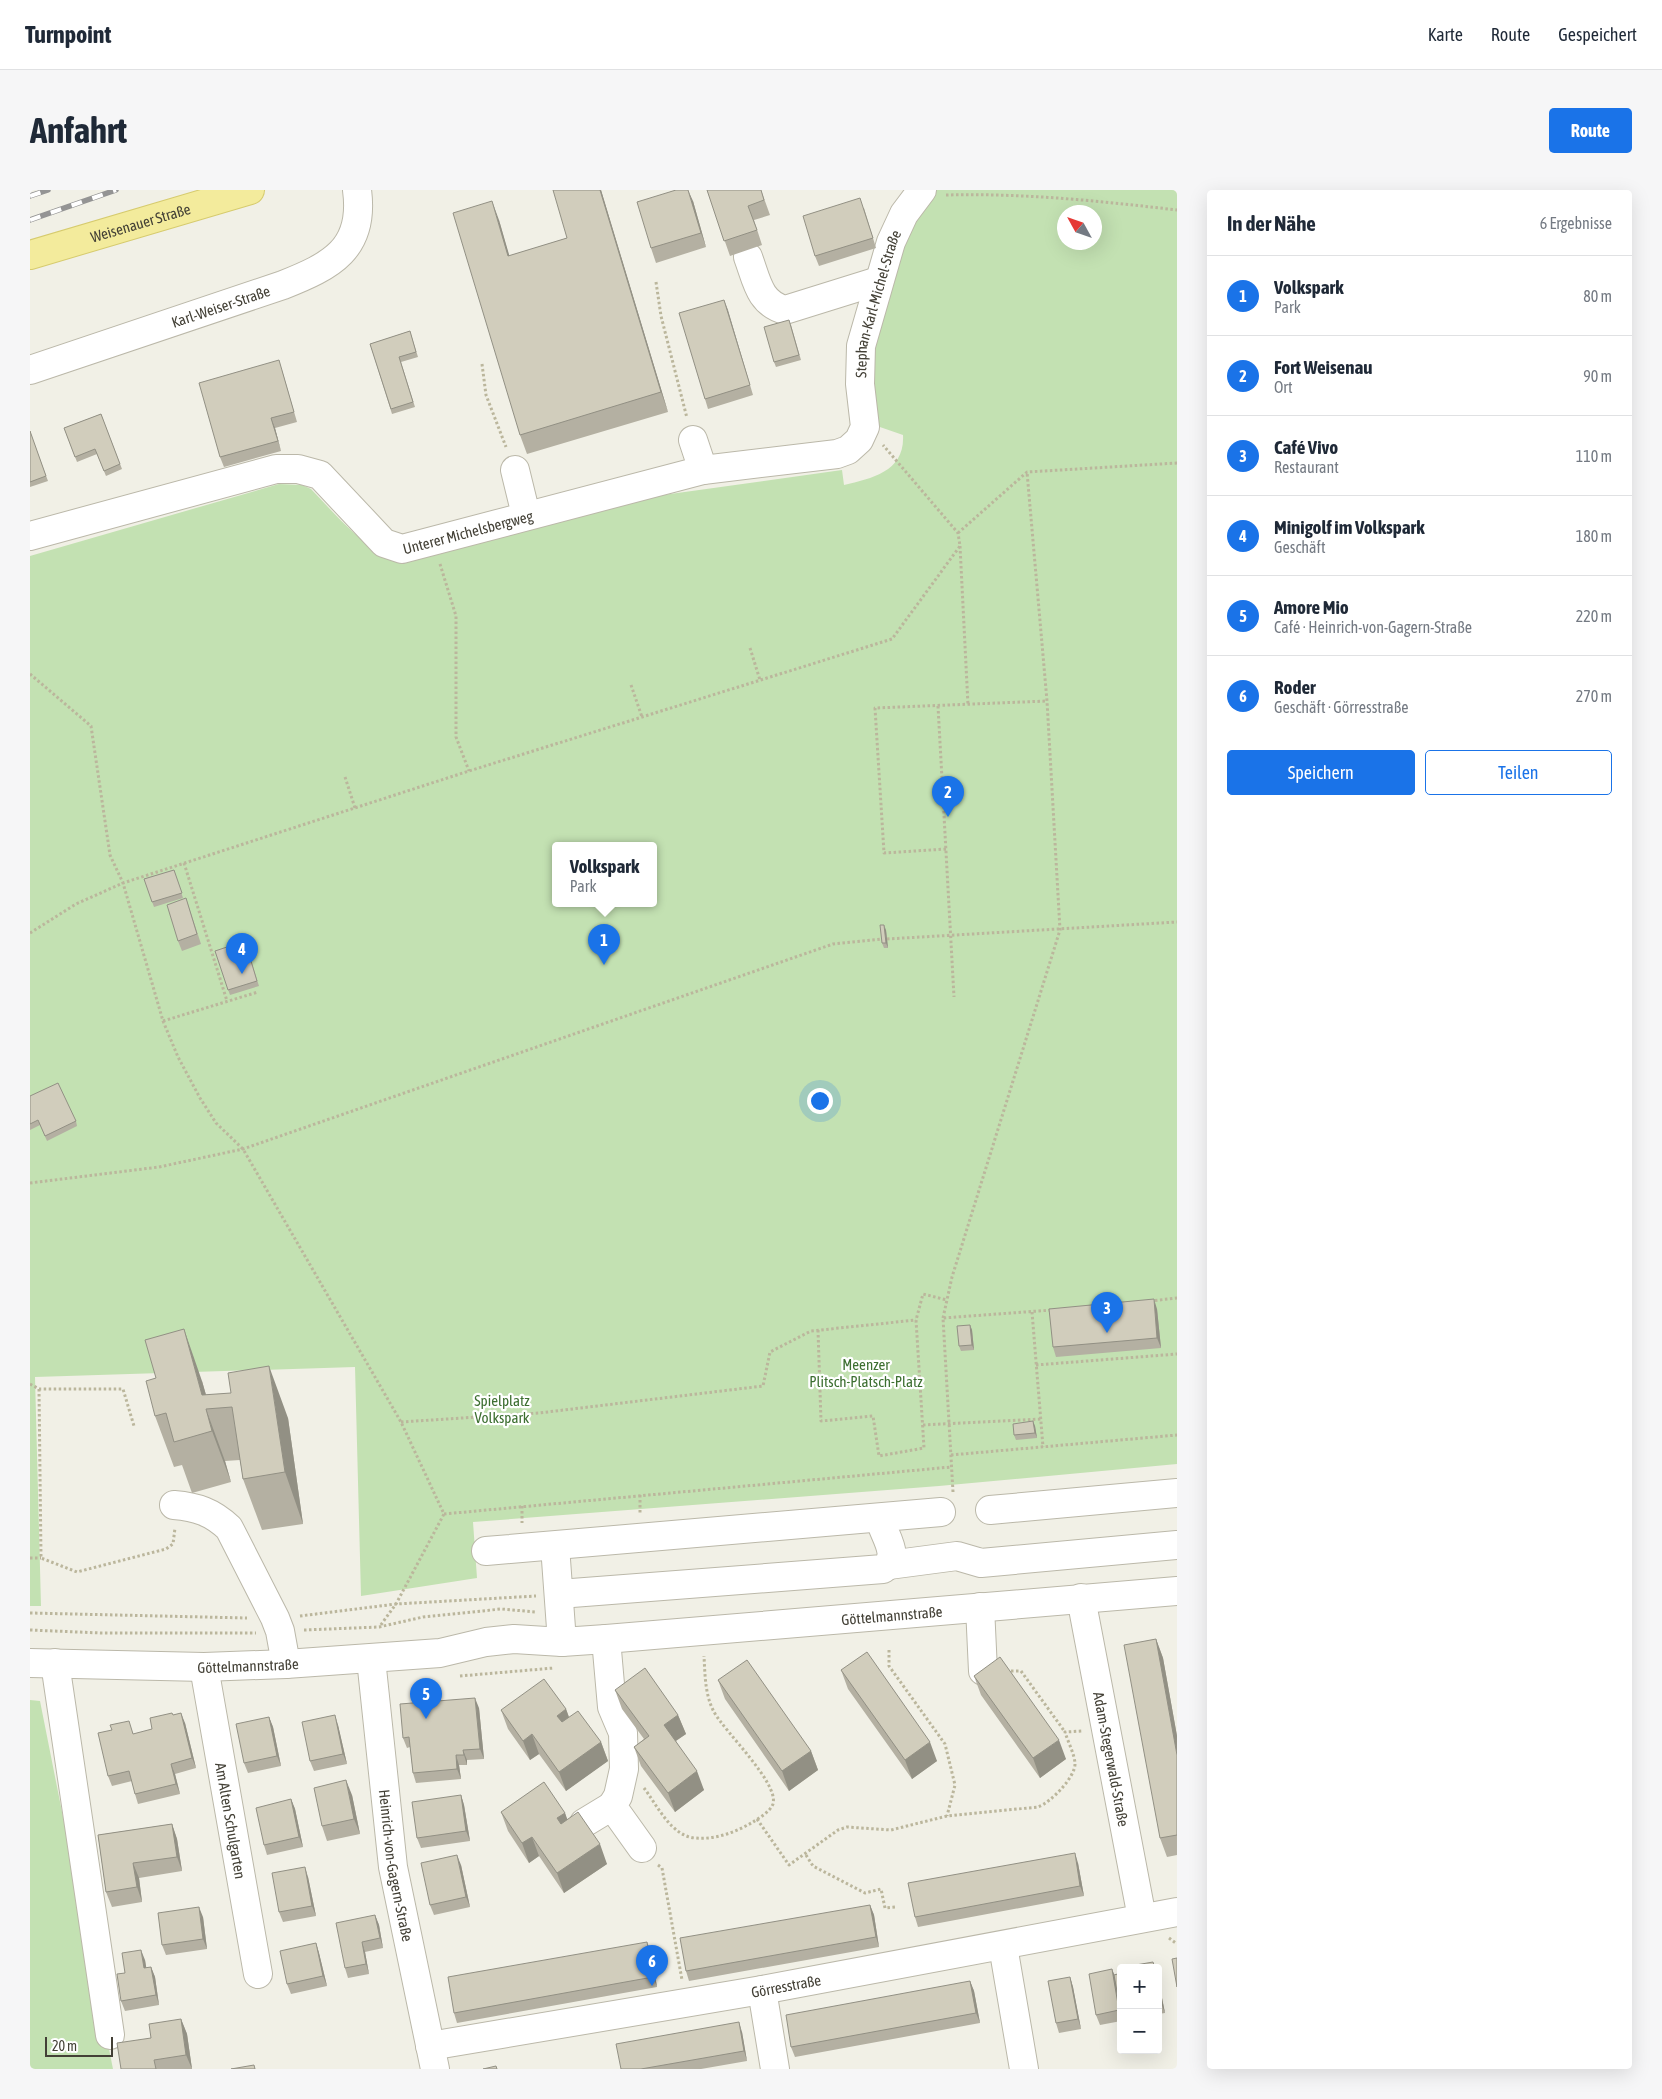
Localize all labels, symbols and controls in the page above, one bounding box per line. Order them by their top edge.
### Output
text: Turnpoint [25,21,111,48]
text: Karte [1428,24,1463,45]
text: Route [1491,24,1530,45]
text: Gespeichert [1558,24,1637,45]
button: Route [1549,108,1632,153]
text: Anfahrt [30,110,127,150]
street label: Weisenauer Straße [88,200,192,245]
north arrow [1057,205,1102,250]
text: In der Nähe [1227,211,1316,235]
text: 6 Ergebnisse [1540,214,1612,232]
street label: Stephan-Karl-Michel-Straße [852,227,904,378]
text: Volkspark [1274,276,1344,298]
street label: Karl-Weiser-Straße [169,281,272,330]
text: 1 [1239,287,1247,305]
text: 80 m [1583,287,1612,305]
text: Park [1274,298,1301,316]
text: Fort Weisenau [1274,356,1372,378]
text: 2 [1239,367,1247,385]
text: 90 m [1583,367,1612,385]
text: Ort [1274,378,1293,396]
text: Café Vivo [1274,436,1338,458]
text: 3 [1239,447,1247,465]
text: 110 m [1576,447,1612,465]
text: Restaurant [1274,458,1339,476]
street label: Unterer Michelsbergweg [401,506,535,557]
text: Minigolf im Volkspark [1274,516,1425,538]
text: 4 [1239,527,1247,545]
text: 180 m [1576,527,1612,545]
text: Geschäft [1274,538,1326,556]
text: Amore Mio [1274,596,1349,618]
text: 5 [1239,607,1247,625]
text: 220 m [1576,607,1612,625]
text: Café · Heinrich-von-Gagern-Straße [1274,618,1472,636]
text: Roder [1274,676,1316,698]
text: 6 [1239,687,1247,705]
text: 270 m [1576,687,1612,705]
text: Geschäft · Görresstraße [1274,698,1409,716]
button: Speichern [1227,750,1415,795]
button: Teilen [1425,750,1612,795]
pin: 2 [932,776,964,817]
popup [552,842,657,907]
text: Volkspark [570,855,639,877]
text: Park [570,877,596,895]
pin: 1 [588,924,620,965]
pin: 4 [226,933,258,974]
your location [807,1088,833,1114]
pin: 3 [1091,1292,1123,1333]
park label: Meenzer Plitsch-Platsch-Platz [809,1356,923,1390]
park label: Spielplatz Volkspark [474,1392,530,1426]
street label: Göttelmannstraße [841,1602,943,1628]
street label: Göttelmannstraße [197,1655,299,1676]
pin: 5 [410,1678,442,1719]
street label: Adam-Stegerwald-Straße [1091,1690,1133,1828]
street label: Am Alten Schulgarten [212,1761,250,1880]
street label: Heinrich-von-Gagern-Straße [376,1788,417,1943]
pin: 6 [636,1945,668,1986]
map controls [1117,1964,1162,2054]
button: + [1117,1964,1162,2009]
street label: Görresstraße [750,1971,822,2000]
button: − [1117,2009,1162,2054]
scale bar [45,2034,112,2057]
text: 20 m [52,2038,77,2054]

